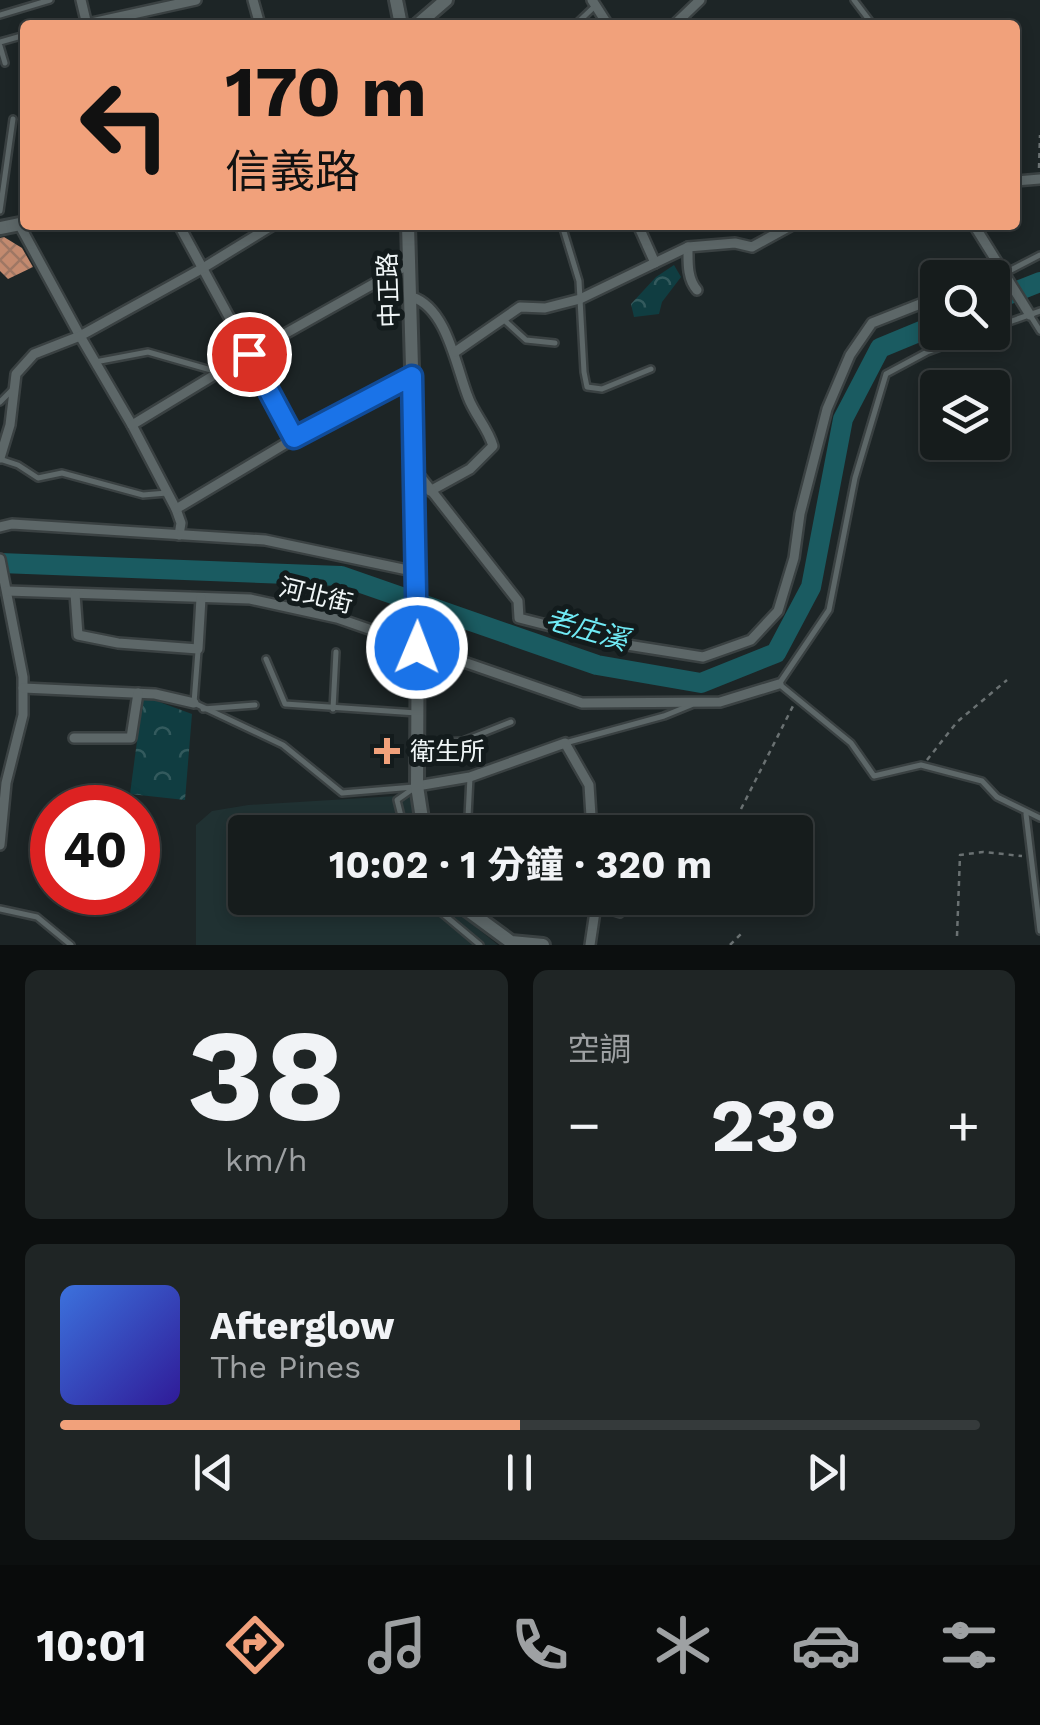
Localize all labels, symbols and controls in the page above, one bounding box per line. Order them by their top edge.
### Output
text: 170 m [225,51,427,133]
icon: left [60,60,190,190]
text: 信義路 [225,145,360,198]
street label: 中正路 [373,252,404,328]
map controls [920,260,1010,460]
button: search [920,260,1010,350]
pin [207,312,292,397]
icon: arrive [222,327,277,382]
button: layers [920,370,1010,460]
street label: 河北街 [276,572,356,619]
position arrow [365,596,469,700]
water label: 老庄溪 [542,602,636,658]
place label: 衛生所 [410,737,485,766]
marker: 衛生所 [374,738,400,764]
speed limit sign: 40 [30,785,160,915]
text: 10:02 · 1 分鐘 · 320 m [329,843,712,887]
text: 38 [187,999,346,1152]
text: 空調 [568,1030,632,1068]
text: 23° [711,1081,837,1169]
text: − [568,1093,601,1157]
text: + [947,1093,980,1157]
text: km/h [225,1141,307,1179]
text: Afterglow [210,1304,395,1348]
text: The Pines [210,1348,361,1386]
icon: previous [186,1445,241,1500]
icon: pause [492,1445,547,1500]
icon: next [799,1445,854,1500]
icon: directions [220,1610,290,1680]
icon: music [362,1610,432,1680]
icon: phone [505,1610,575,1680]
icon: climate [648,1610,718,1680]
icon: car [791,1610,861,1680]
icon: filters [934,1610,1004,1680]
text: 10:01 [36,1619,147,1672]

